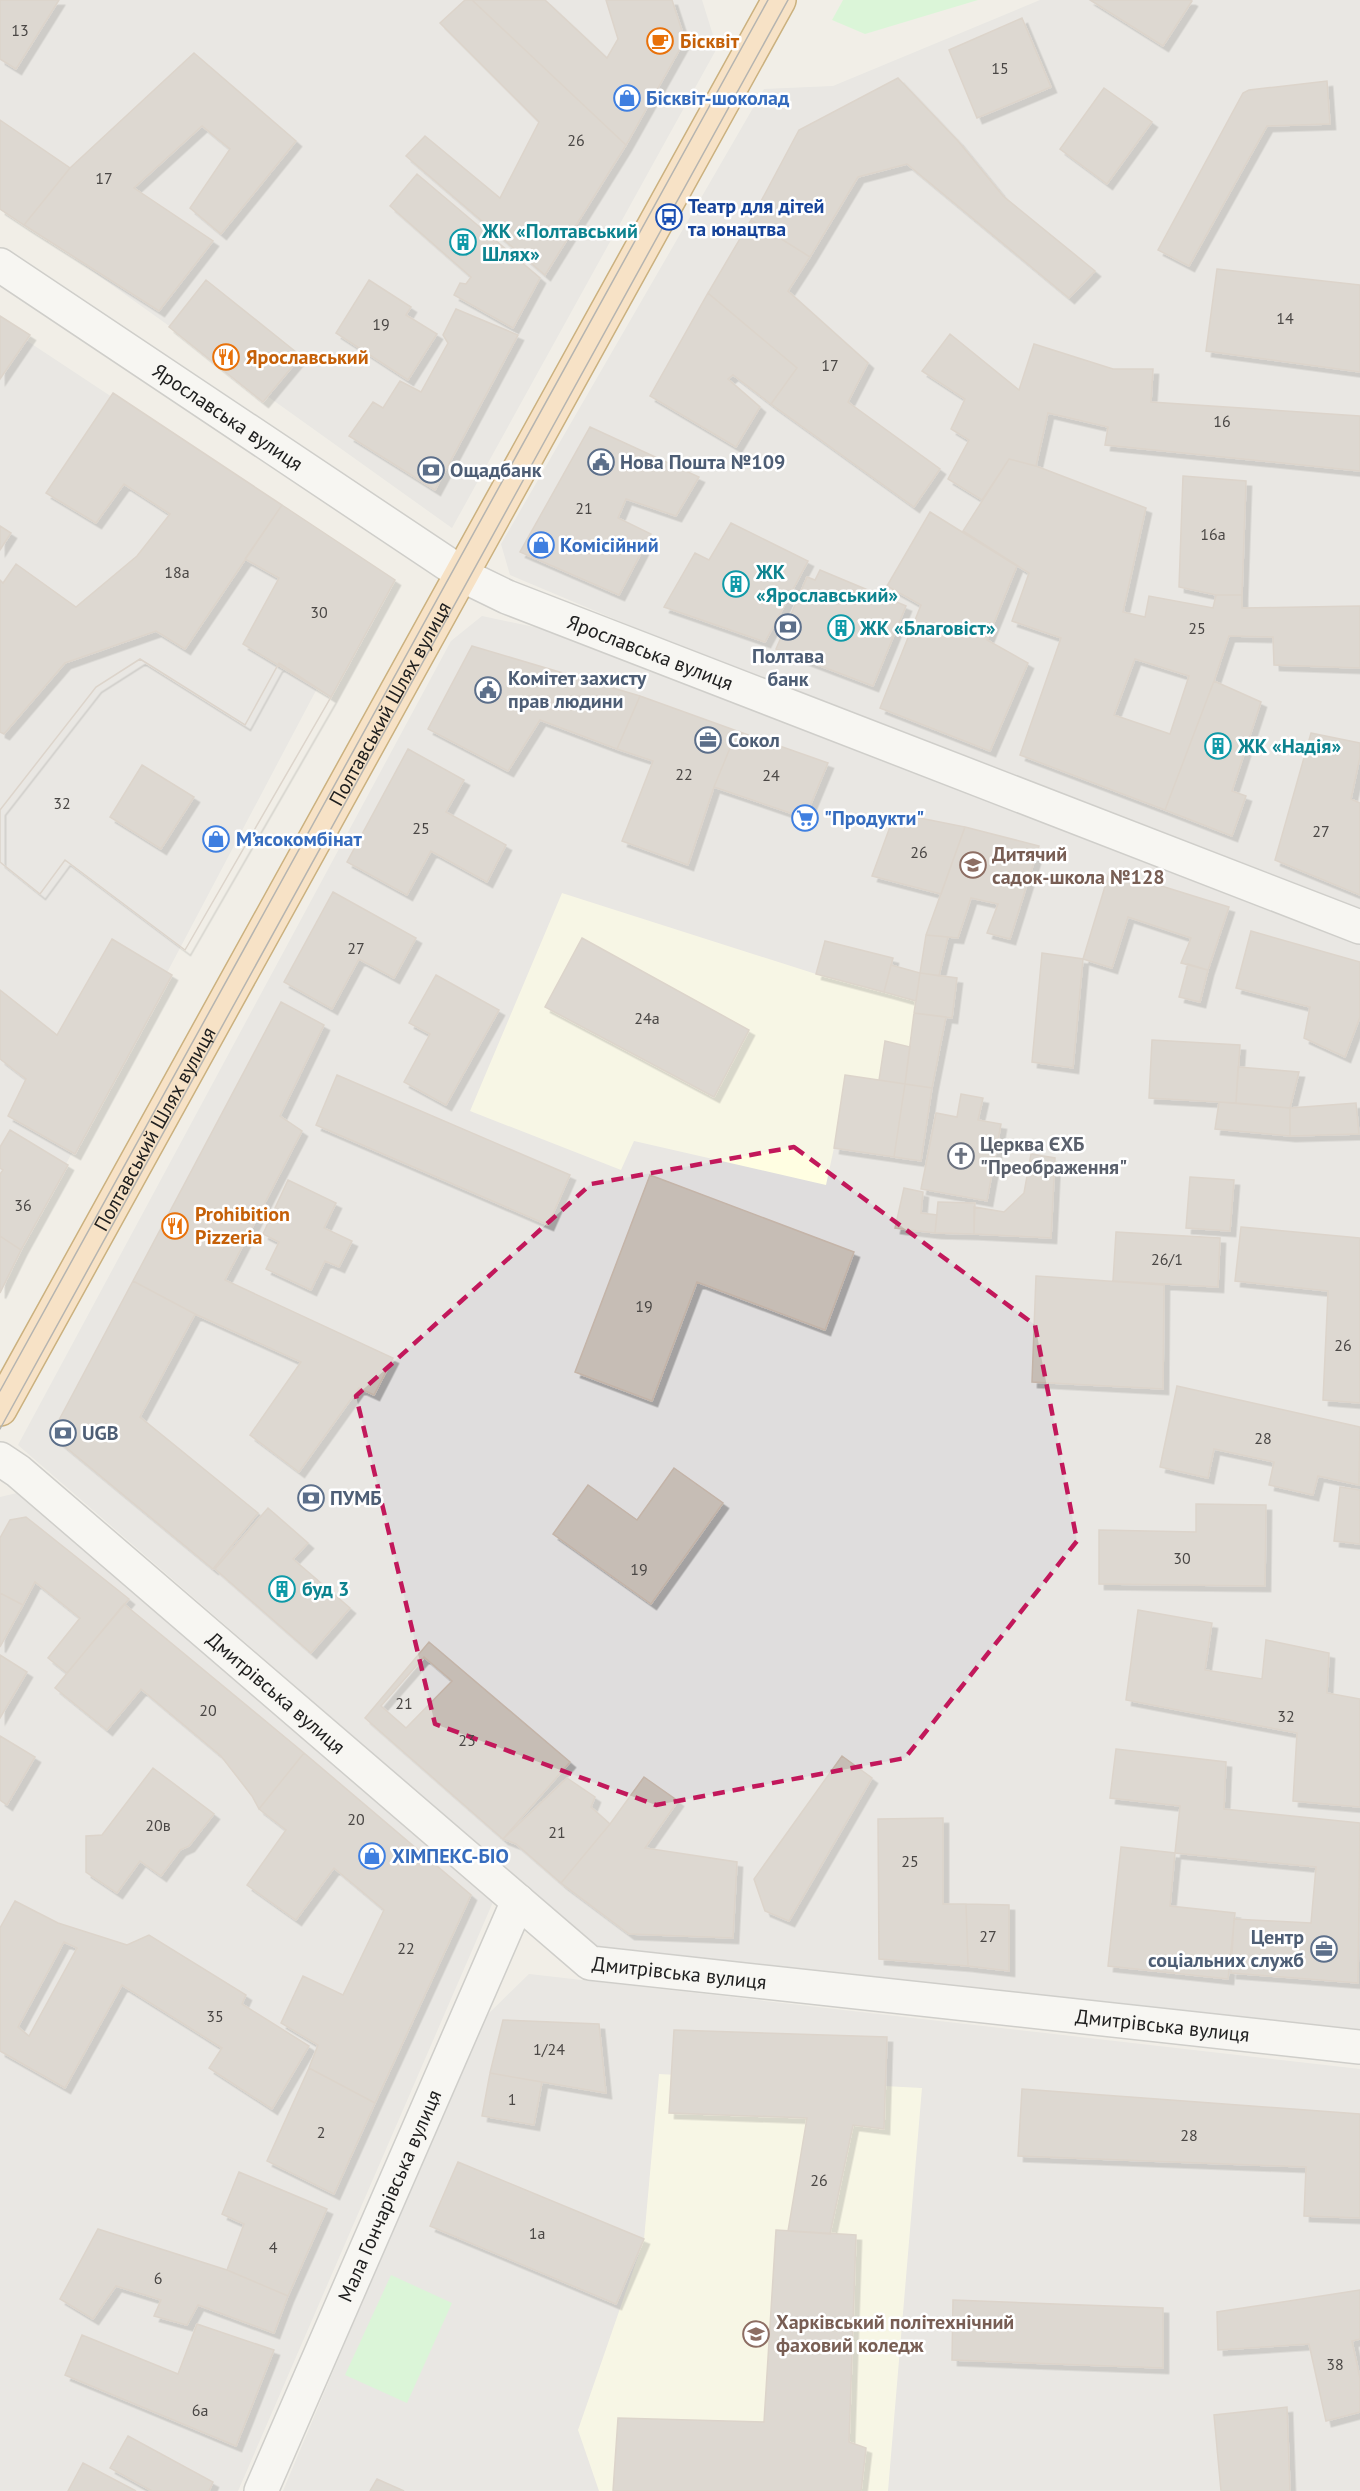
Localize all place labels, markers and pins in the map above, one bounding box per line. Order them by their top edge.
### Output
cafe icon: Бісквіт [645,26,675,56]
place label: Бісквіт [680,28,740,54]
shop icon: Бісквіт-шоколад [612,83,642,113]
place label: Бісквіт-шоколад [646,85,790,111]
place label: Театр для дітей та юнацтва [688,193,824,242]
bus stop icon: Театр для дітей та юнацтва [654,202,684,232]
place label: ЖК «Полтавський Шлях» [481,218,638,267]
building icon: ЖК «Полтавський Шлях» [448,227,478,257]
restaurant icon: Ярославський [211,342,241,372]
place label: Ярославський [246,344,369,370]
public building icon: Нова Пошта №109 [586,447,616,477]
place label: Нова Пошта №109 [620,449,785,475]
bank icon: Ощадбанк [416,455,446,485]
place label: Ощадбанк [450,457,542,483]
shop icon: Комісійний [526,530,556,560]
place label: Комісійний [560,532,659,558]
place label: ЖК «Ярославський» [755,559,898,608]
building icon: ЖК «Ярославський» [721,569,751,599]
bank icon: Полтава банк [773,612,803,642]
building icon: ЖК «Благовіст» [826,613,856,643]
place label: ЖК «Благовіст» [859,615,996,641]
place label: Полтава банк [752,643,824,692]
place label: Комітет захисту прав людини [508,665,647,714]
public building icon: Комітет захисту прав людини [473,675,503,705]
office icon: Сокол [693,725,723,755]
place label: Сокол [728,727,780,753]
building icon: ЖК «Надія» [1203,731,1233,761]
place label: ЖК «Надія» [1237,733,1341,759]
supermarket icon: "Продукти" [790,803,820,833]
place label: "Продукти" [824,805,924,831]
shop icon: М’ясокомбінат [201,824,231,854]
place label: М’ясокомбінат [236,826,363,852]
place label: Дитячий садок-школа №128 [992,841,1165,890]
school or university icon: Дитячий садок-школа №128 [958,850,988,880]
place label: Церква ЄХБ "Преображення" [980,1131,1127,1180]
church icon: Церква ЄХБ "Преображення" [946,1141,976,1171]
place label: Prohibition Pizzeria [195,1201,290,1250]
restaurant icon: Prohibition Pizzeria [160,1211,190,1241]
bank icon: UGB [48,1418,78,1448]
place label: UGB [82,1420,119,1446]
bank icon: ПУМБ [296,1483,326,1513]
place label: ПУМБ [330,1485,382,1511]
building icon: буд 3 [267,1574,297,1604]
place label: буд 3 [302,1576,349,1602]
shop icon: ХІМПЕКС-БІО [357,1841,387,1871]
place label: ХІМПЕКС-БІО [392,1843,509,1869]
place label: Центр соціальних служб [1148,1924,1304,1973]
office icon: Центр соціальних служб [1309,1934,1339,1964]
place label: Харківський політехнічний фаховий коледж [776,2309,1014,2358]
school or university icon: Харківський політехнічний фаховий коледж [741,2319,771,2349]

